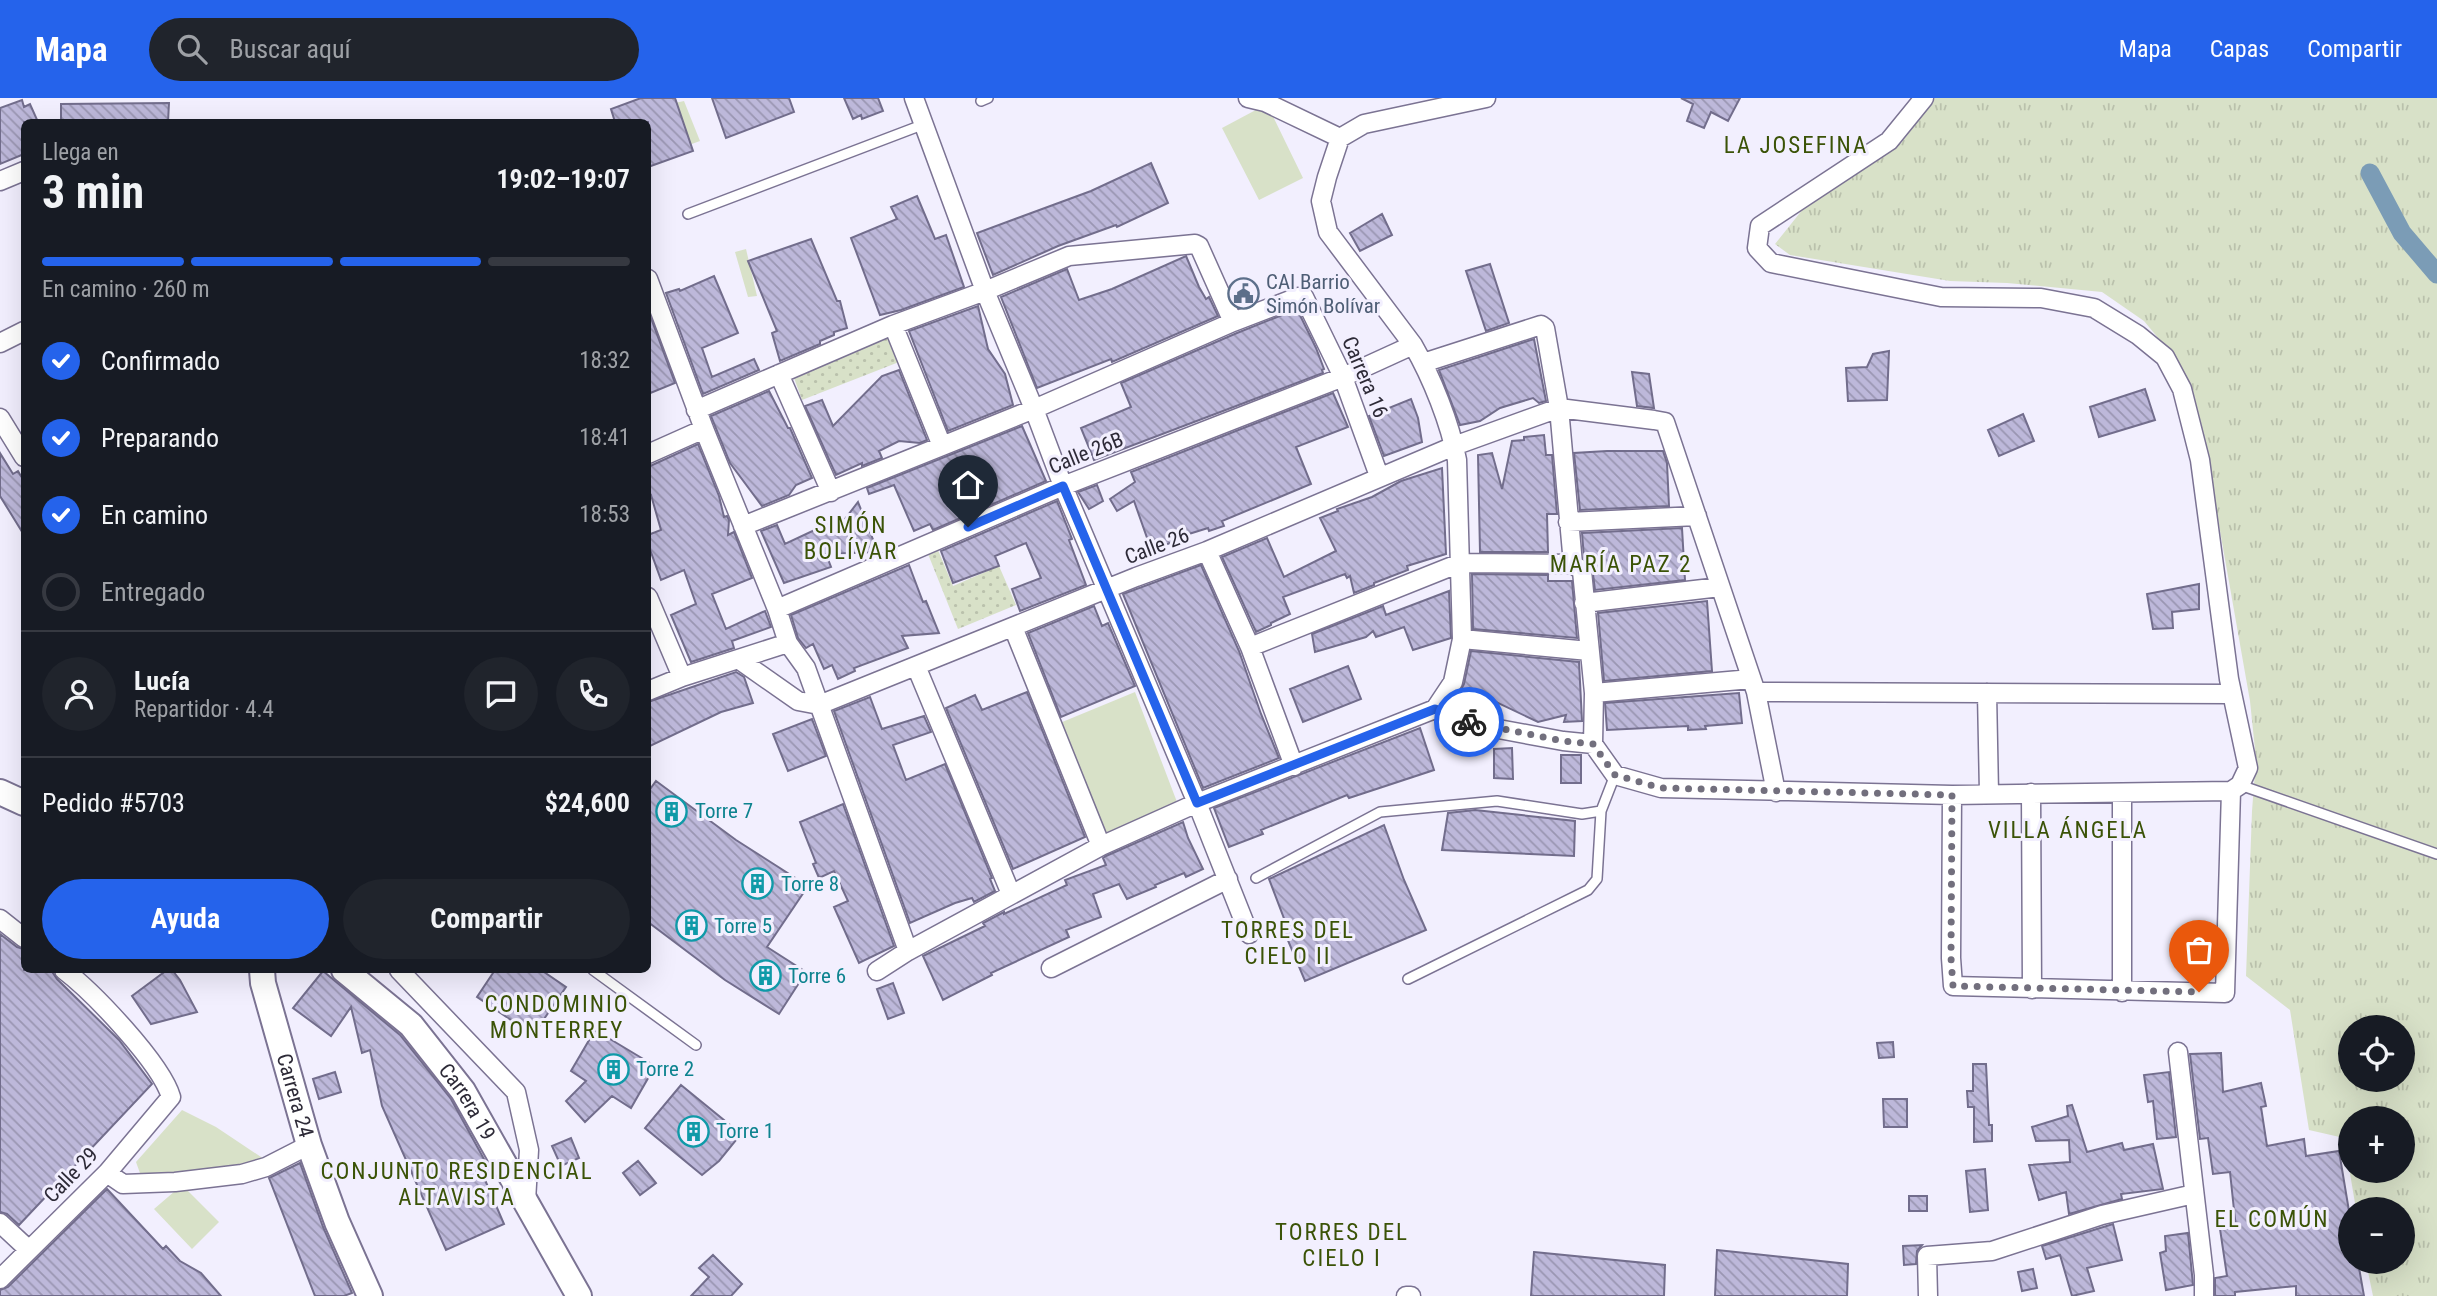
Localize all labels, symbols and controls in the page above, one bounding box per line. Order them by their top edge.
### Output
search box [149,18,639,81]
text: Mapa [35,30,107,69]
icon: search [173,30,211,68]
text: Buscar aquí [229,34,351,64]
text: Mapa [2119,35,2172,63]
text: Capas [2210,35,2269,63]
text: Compartir [2307,35,2402,63]
district label: LA JOSEFINA [1724,132,1868,159]
text: Llega en [42,139,119,166]
text: 19:02–19:07 [496,164,630,194]
text: 3 min [42,165,144,219]
place label: CAI Barrio Simón Bolívar [1266,270,1380,318]
text: En camino · 260 m [42,276,210,303]
public building icon: CAI Barrio Simón Bolívar [1226,277,1260,311]
street label: Carrera 16 [1337,333,1393,421]
icon: check [42,342,80,380]
text: Confirmado [101,346,220,376]
text: 18:32 [579,347,630,374]
icon: check [42,419,80,457]
text: Preparando [101,423,219,453]
text: 18:41 [579,424,630,451]
street label: Calle 26B [1045,427,1127,479]
pin [938,455,998,527]
icon: home [949,466,987,504]
icon: check [42,496,80,534]
text: En camino [101,500,208,530]
text: 18:53 [579,501,630,528]
district label: SIMÓN BOLÍVAR [804,511,898,565]
street label: Calle 26 [1121,523,1193,569]
district label: MARÍA PAZ 2 [1550,550,1692,578]
text: Entregado [101,577,205,607]
button: person [42,657,116,731]
button: chat [464,657,538,731]
button: phone [556,657,630,731]
text: Lucía [134,666,190,696]
courier [1434,687,1504,757]
text: Repartidor · 4.4 [134,696,274,723]
icon: bike [1450,703,1488,741]
text: Pedido #5703 [42,788,185,818]
text: $24,600 [545,788,630,818]
building icon: Torre 7 [655,794,689,828]
place label: Torre 7 [695,799,753,823]
district label: VILLA ÁNGELA [1988,816,2148,844]
building icon: Torre 8 [741,867,775,901]
place label: Torre 8 [781,872,839,896]
button: Ayuda [42,879,329,959]
button: Compartir [343,879,630,959]
building icon: Torre 5 [674,909,708,943]
place label: Torre 5 [714,914,772,938]
district label: TORRES DEL CIELO II [1221,917,1355,970]
pin [2169,920,2229,992]
icon: bag [2180,931,2218,969]
building icon: Torre 6 [748,959,782,993]
place label: Torre 6 [788,964,846,988]
district label: CONDOMINIO MONTERREY [484,991,630,1044]
map controls [2338,1015,2415,1274]
button: locate [2338,1015,2415,1092]
street label: Carrera 24 [272,1051,318,1140]
building icon: Torre 2 [596,1052,630,1086]
place label: Torre 2 [636,1057,694,1081]
street label: Carrera 19 [434,1059,500,1144]
button: + [2338,1106,2415,1183]
building icon: Torre 1 [676,1114,710,1148]
place label: Torre 1 [716,1119,774,1143]
street label: Calle 29 [39,1143,103,1207]
district label: CONJUNTO RESIDENCIAL ALTAVISTA [320,1158,594,1211]
button: − [2338,1197,2415,1274]
district label: EL COMÚN [2214,1205,2330,1233]
district label: TORRES DEL CIELO I [1275,1219,1409,1272]

